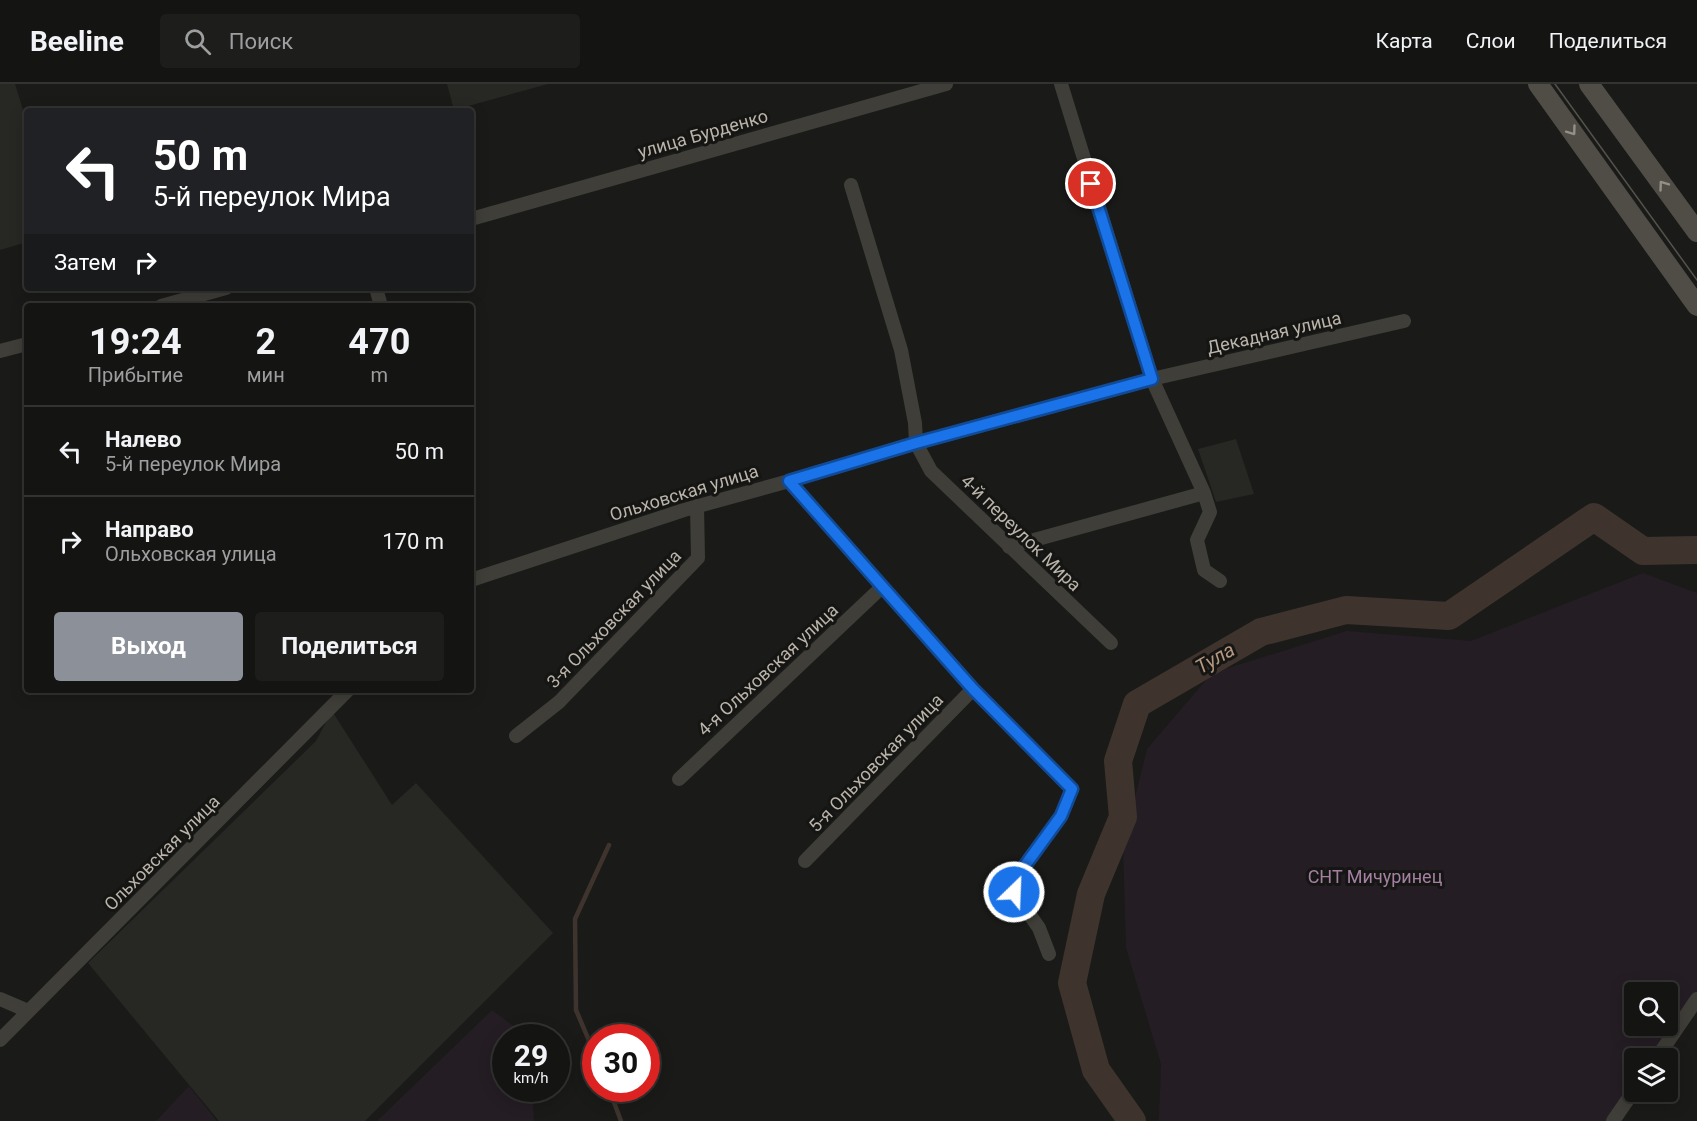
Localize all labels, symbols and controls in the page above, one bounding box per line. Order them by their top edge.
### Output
search box [160,14,580,68]
text: Beeline [30,25,124,58]
icon: search [181,25,214,58]
text: Поиск [229,29,293,54]
text: Карта [1376,29,1433,53]
text: Слои [1466,29,1516,53]
text: Поделиться [1549,29,1667,53]
street label: улица Бурденко [635,105,770,162]
one-way arrow [1565,125,1576,136]
text: 50 m [153,131,248,180]
icon: left [54,132,132,210]
pin [1065,158,1116,209]
icon: arrive [1074,167,1107,200]
one-way arrow [1659,180,1670,191]
text: 5-й переулок Мира [153,181,391,213]
icon: right [129,246,162,279]
text: Затем [54,250,117,275]
street label: Декадная улица [1205,307,1343,358]
text: 19:24 [89,321,182,363]
text: 2 [255,321,276,363]
text: 470 [348,321,410,363]
text: Прибытие [88,363,183,387]
text: мин [247,363,285,387]
text: m [371,363,388,387]
text: Налево [105,427,182,452]
icon: left [54,435,87,468]
text: 50 m [395,439,444,464]
text: 5-й переулок Мира [105,452,281,476]
street label: Ольховская улица [607,460,761,525]
street label: 4-й переулок Мира [957,470,1086,595]
text: Направо [105,517,194,542]
icon: right [54,525,87,558]
text: 170 m [382,529,444,554]
text: Ольховская улица [105,542,277,566]
street label: 3-я Ольховская улица [542,545,685,692]
street label: 4-я Ольховская улица [693,599,842,740]
button: Выход [54,612,243,681]
button: Поделиться [255,612,444,681]
water label: Тула [1191,637,1239,679]
street label: 5-я Ольховская улица [804,689,947,836]
street label: Ольховская улица [100,791,224,915]
position arrow [982,860,1046,924]
park label: СНТ Мичуринец [1308,866,1443,887]
map controls [1624,982,1678,1102]
button: search [1624,982,1678,1036]
speed limit sign: 30 [582,1024,660,1102]
text: 29 [514,1038,548,1073]
button: layers [1624,1048,1678,1102]
text: km/h [513,1069,549,1087]

